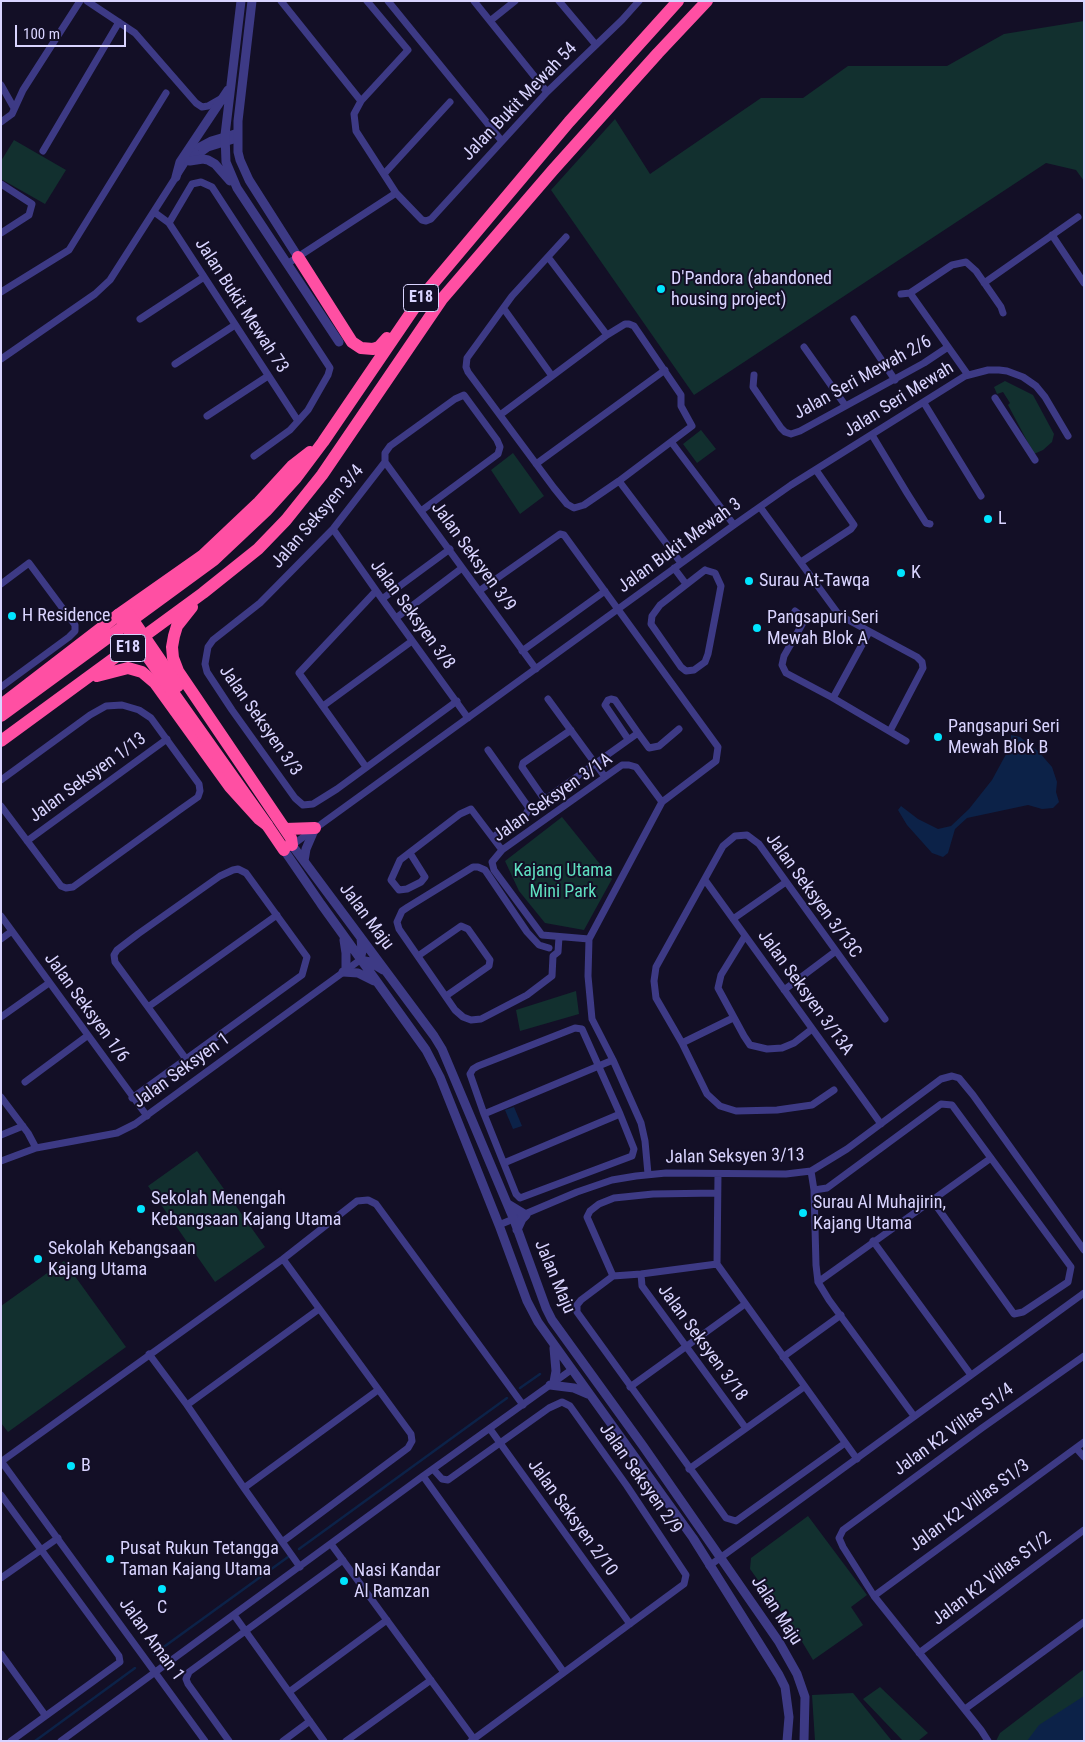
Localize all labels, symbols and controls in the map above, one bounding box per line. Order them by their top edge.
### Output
scale bar [18,15,129,47]
text: 100 m [23,25,60,43]
street label: Jalan Bukit Mewah 54 [458,38,582,166]
street label: Jalan Bukit Mewah 73 [189,235,293,377]
place label: D'Pandora (abandoned housing project) [671,268,832,310]
marker: D'Pandora (abandoned housing project) [655,283,667,295]
road number: E18 [404,284,438,312]
street label: Jalan Seri Mewah 2/6 [790,331,936,425]
street label: Jalan Seri Mewah [840,358,958,442]
street label: Jalan Seksyen 3/4 [267,461,369,573]
street label: Jalan Bukit Mewah 3 [614,494,746,598]
street label: Jalan Seksyen 3/9 [426,498,520,616]
place label: L [998,508,1007,530]
marker: L [982,513,994,525]
street label: Jalan Seksyen 3/8 [365,556,459,674]
place label: K [911,562,921,584]
marker: K [895,567,907,579]
place label: Surau At-Tawqa [759,570,870,592]
marker: Surau At-Tawqa [743,575,755,587]
place label: H Residence [22,605,110,627]
place label: Pangsapuri Seri Mewah Blok A [767,607,879,650]
marker: H Residence [6,610,18,622]
marker: Pangsapuri Seri Mewah Blok A [751,622,763,634]
road number: E18 [110,634,146,661]
street label: Jalan Seksyen 3/3 [214,662,306,780]
place label: Pangsapuri Seri Mewah Blok B [948,716,1060,759]
street label: Jalan Seksyen 1/13 [25,728,151,828]
marker: Pangsapuri Seri Mewah Blok B [932,731,944,743]
street label: Jalan Seksyen 3/1A [489,749,617,847]
street label: Jalan Seksyen 3/13C [760,829,866,963]
park label: Kajang Utama Mini Park [513,860,613,902]
street label: Jalan Maju [334,879,398,955]
street label: Jalan Seksyen 3/13A [752,926,858,1060]
street label: Jalan Seksyen 1/6 [39,949,133,1067]
street label: Jalan Seksyen 1 [129,1029,235,1113]
street label: Jalan Seksyen 3/13 [665,1145,805,1169]
place label: Sekolah Menengah Kebangsaan Kajang Utama [151,1188,341,1230]
place label: Surau Al Muhajirin, Kajang Utama [813,1192,946,1234]
marker: Sekolah Menengah Kebangsaan Kajang Utama [135,1203,147,1215]
marker: Surau Al Muhajirin, Kajang Utama [797,1207,809,1219]
street label: Jalan Maju [529,1237,579,1317]
place label: Sekolah Kebangsaan Kajang Utama [48,1238,196,1280]
marker: Sekolah Kebangsaan Kajang Utama [32,1253,44,1265]
street label: Jalan Seksyen 3/18 [652,1280,752,1406]
street label: Jalan K2 Villas S1/4 [890,1379,1018,1481]
street label: Jalan Seksyen 2/9 [594,1420,686,1538]
place label: B [81,1455,91,1477]
street label: Jalan Seksyen 2/10 [522,1455,622,1581]
street label: Jalan K2 Villas S1/3 [906,1455,1034,1557]
marker: B [65,1460,77,1472]
street label: Jalan K2 Villas S1/2 [928,1527,1056,1631]
place label: Pusat Rukun Tetangga Taman Kajang Utama [120,1538,279,1580]
marker: Pusat Rukun Tetangga Taman Kajang Utama [104,1553,116,1565]
place label: Nasi Kandar Al Ramzan [354,1560,440,1602]
street label: Jalan Maju [746,1572,806,1650]
marker: Nasi Kandar Al Ramzan [338,1575,350,1587]
marker: C [156,1583,168,1595]
street label: Jalan Aman 1 [114,1594,188,1686]
place label: C [157,1597,167,1619]

